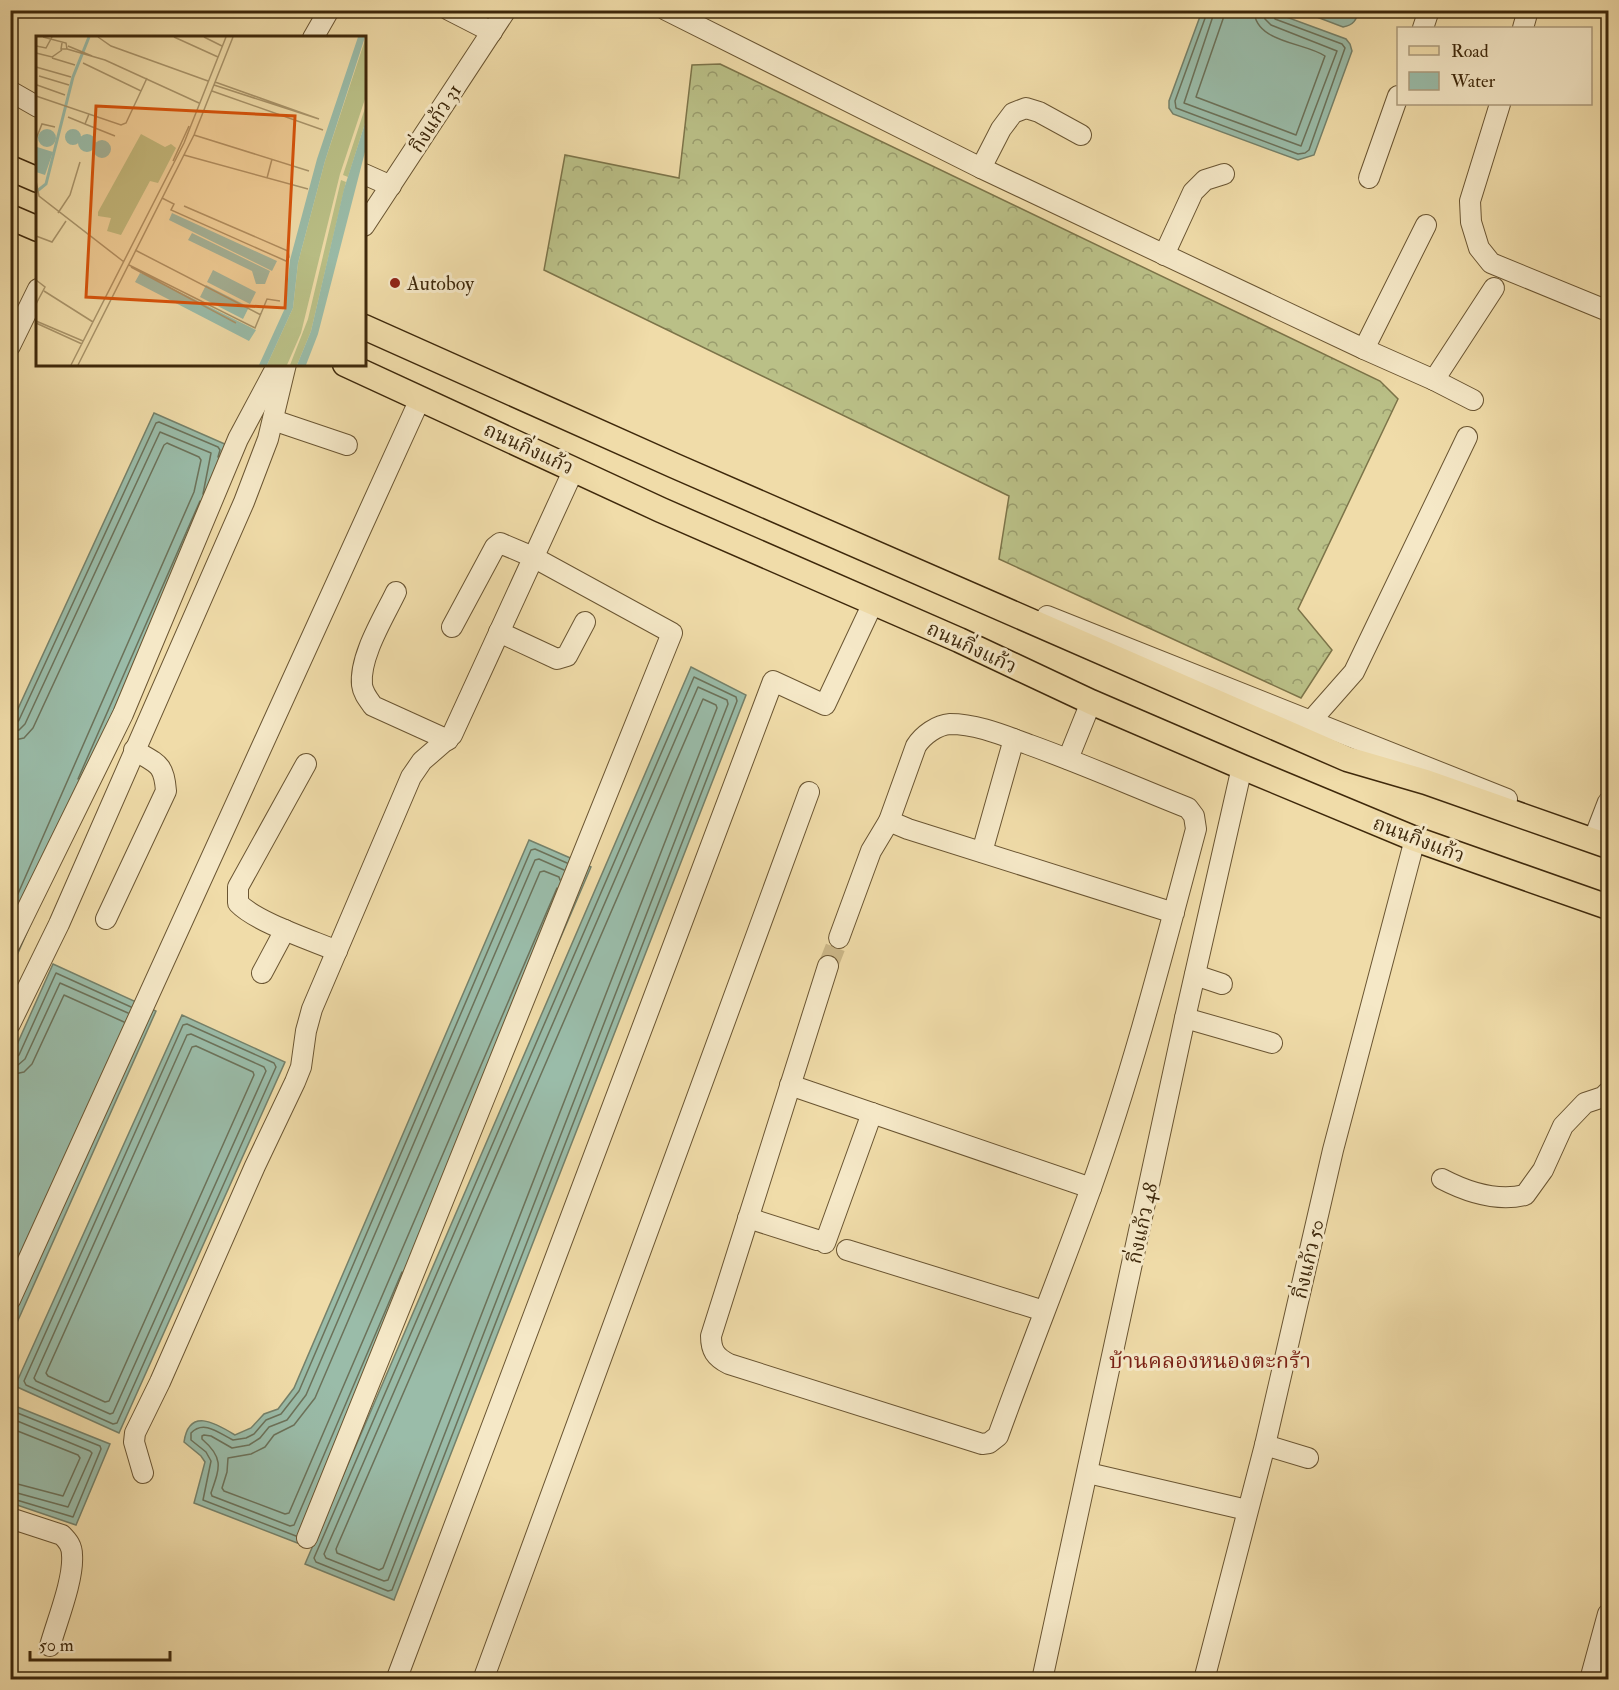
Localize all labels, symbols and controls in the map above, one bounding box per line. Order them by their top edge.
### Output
legend [1397,27,1592,105]
inset map [36,36,366,366]
text: Road [1451,40,1489,63]
text: Water [1450,70,1495,93]
street label: กิ่งแก้ว 31 [402,78,467,157]
place label: Autoboy [406,271,475,296]
marker: Autoboy [388,276,402,290]
street label: ถนนกิ่งแก้ว [480,414,579,480]
street label: ถนนกิ่งแก้ว [923,613,1022,679]
street label: ถนนกิ่งแก้ว [1369,808,1469,868]
street label: กิ่งแก้ว 48 [1119,1180,1163,1266]
street label: กิ่งแก้ว 50 [1285,1216,1330,1301]
district label: บ้านคลองหนองตะกร้า [1109,1347,1311,1375]
scale bar [30,1624,170,1662]
text: 50 m [39,1634,74,1657]

